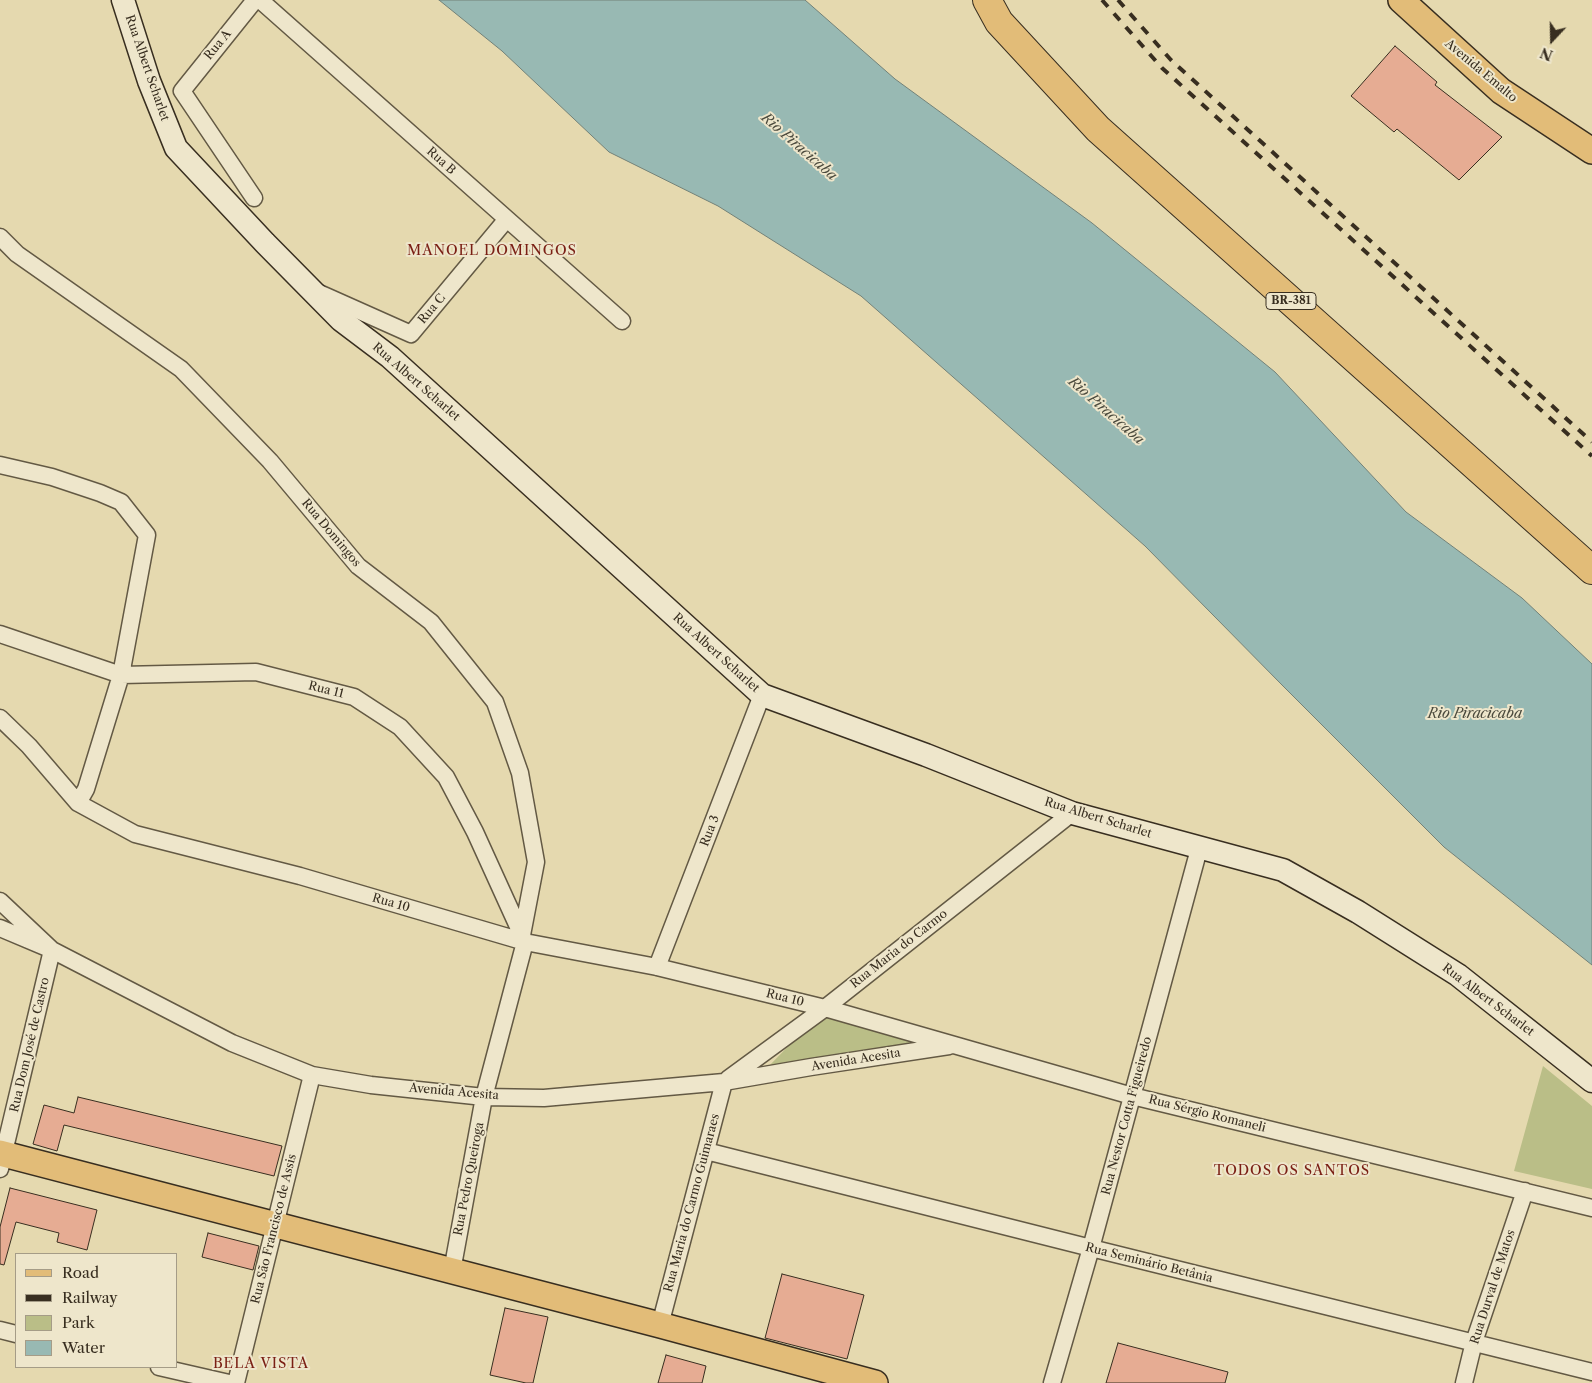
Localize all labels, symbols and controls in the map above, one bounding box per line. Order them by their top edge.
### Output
street label: Rua Albert Scharlet [122,13,172,123]
north arrow [1527,15,1577,65]
street label: Rua A [202,27,234,63]
street label: Avenida Emalto [1442,37,1520,105]
text: N [1538,43,1556,65]
water label: Rio Piracicaba [758,110,840,184]
street label: Rua B [424,144,458,178]
district label: MANOEL DOMINGOS [405,243,579,259]
street label: Rua C [415,291,449,327]
road number: BR-381 [1266,292,1316,310]
street label: Rua Albert Scharlet [369,340,463,424]
water label: Rio Piracicaba [1065,374,1147,448]
street label: Rua Domingos [298,496,364,570]
street label: Rua Albert Scharlet [670,610,762,696]
street label: Rua 11 [307,679,345,701]
water label: Rio Piracicaba [1428,706,1522,722]
street label: Rua Albert Scharlet [1043,795,1153,841]
street label: Rua 3 [697,813,723,849]
street label: Rua 10 [371,891,411,915]
street label: Rua Maria do Carmo [848,907,950,991]
street label: Rua Albert Scharlet [1439,961,1537,1039]
street label: Rua Dom José de Castro [7,976,53,1114]
street label: Rua 10 [765,986,805,1010]
street label: Rua Nestor Cotta Figueiredo [1099,1035,1155,1197]
street label: Avenida Acesita [810,1046,902,1074]
street label: Avenida Acesita [408,1081,500,1103]
street label: Rua Sérgio Romaneli [1147,1092,1267,1136]
street label: Rua Maria do Carmo Guimaraes [661,1112,723,1294]
street label: Rua Pedro Queiroga [451,1121,487,1237]
street label: Rua São Francisco de Assis [248,1153,300,1305]
district label: TODOS OS SANTOS [1212,1163,1372,1179]
street label: Rua Durval de Matos [1468,1228,1518,1346]
street label: Rua Seminário Betânia [1084,1240,1214,1286]
legend [15,1253,178,1368]
text: Road [62,1263,99,1282]
text: Railway [62,1288,118,1307]
text: Park [62,1313,95,1332]
text: Water [62,1338,105,1357]
district label: BELA VISTA [212,1356,310,1372]

